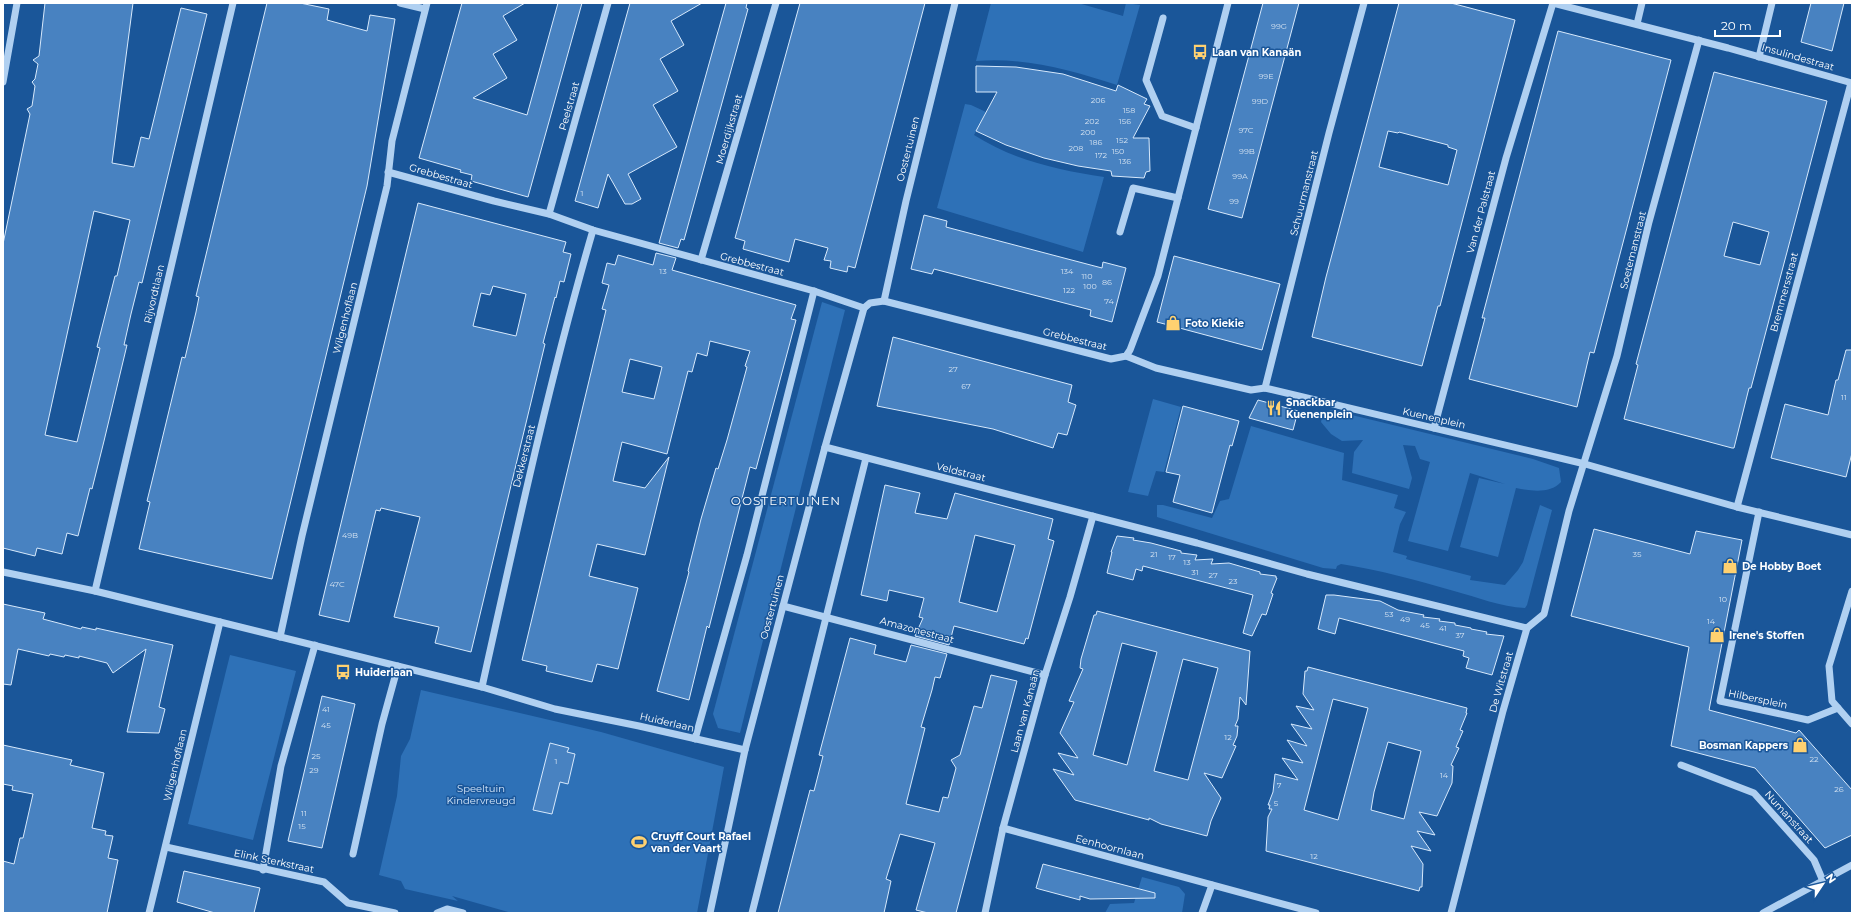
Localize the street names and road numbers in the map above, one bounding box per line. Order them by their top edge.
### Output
street label: Insulindestraat [1760,40,1836,74]
street label: Peelstraat [556,80,582,132]
street label: Moerdijkstraat [713,93,745,165]
street label: Oostertuinen [894,115,922,183]
street label: Schuurmanstraat [1287,149,1321,237]
street label: Grebbestraat [408,161,474,191]
street label: Van der Palstraat [1464,169,1498,255]
street label: Soetemanstraat [1617,210,1649,290]
street label: Grebbestraat [719,249,785,279]
street label: Bremmersstraat [1767,251,1801,333]
street label: Rijvordtlaan [141,263,167,325]
street label: Wilgenhoflaan [330,281,360,355]
street label: Grebbestraat [1042,325,1108,353]
street label: Kuenenplein [1401,404,1467,432]
street label: Dekkerstraat [510,423,538,489]
street label: Veldstraat [935,460,987,484]
street label: Oostertuinen [757,573,787,641]
street label: Amazonestraat [879,614,955,646]
street label: De Witstraat [1486,650,1516,714]
street label: Laan van Kanaän [1008,668,1042,754]
street label: Hilbersplein [1727,686,1789,712]
street label: Huiderlaan [638,709,696,735]
street label: Wilgenhoflaan [160,728,190,802]
street label: Numanstraat [1762,788,1816,846]
street label: Eenhoornlaan [1074,832,1146,862]
street label: Elink Sterkstraat [233,846,315,876]

